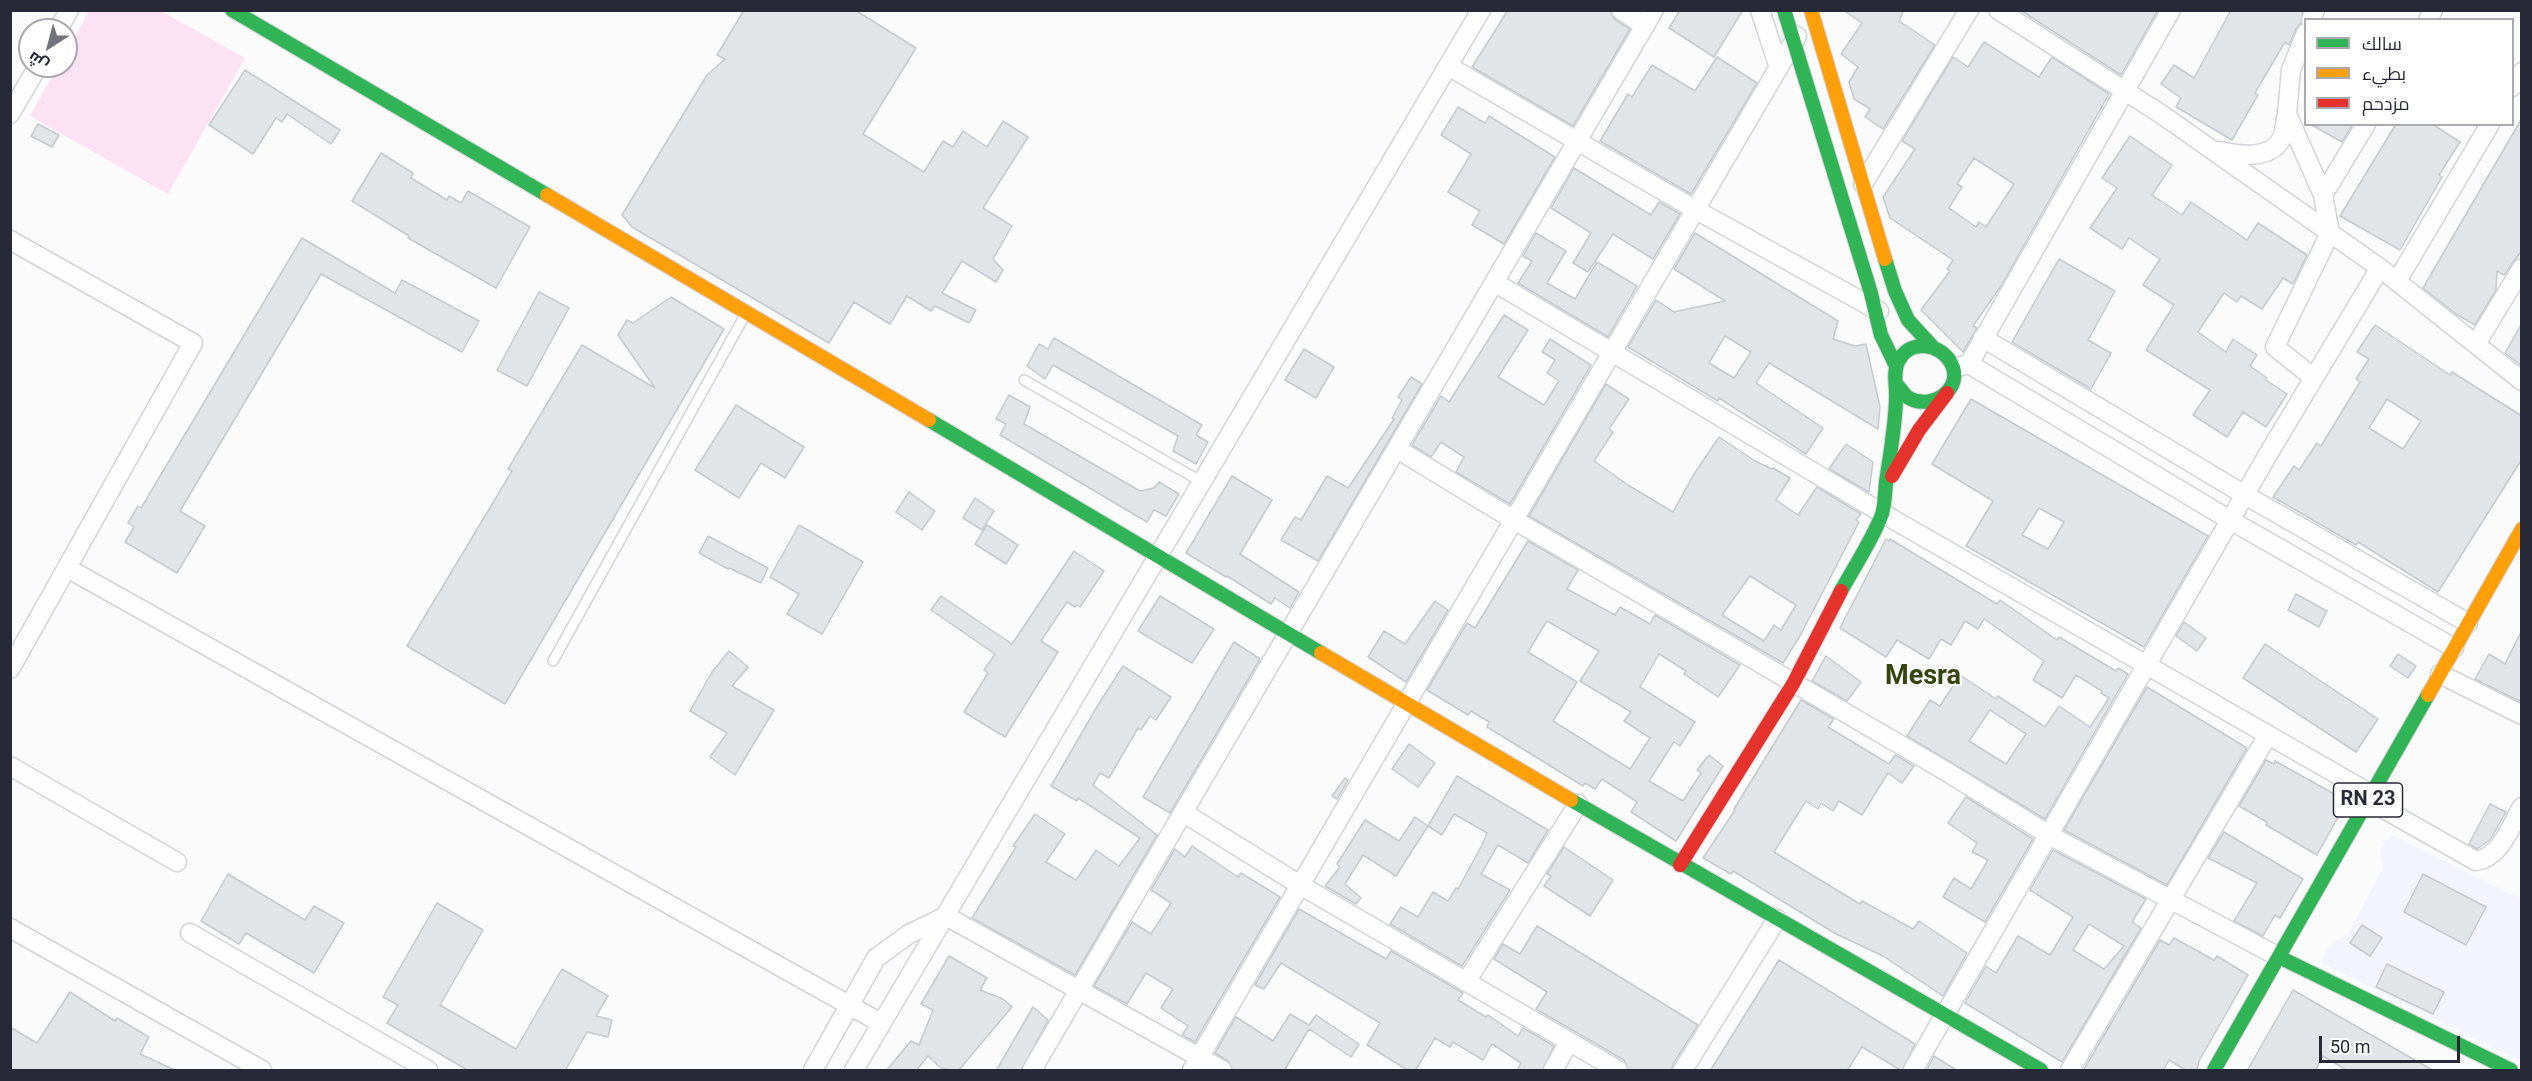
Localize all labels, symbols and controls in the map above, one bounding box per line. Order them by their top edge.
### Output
north arrow [18,18,78,78]
legend [2304,18,2514,126]
text: سالك [2362,33,2402,54]
text: ش [24,48,52,75]
text: بطيء [2362,63,2406,84]
text: مزدحم [2362,93,2410,114]
district label: Mesra [1885,661,1961,693]
road number: RN 23 [2334,783,2402,817]
scale bar [2322,1024,2463,1062]
text: 50 m [2330,1036,2370,1057]

